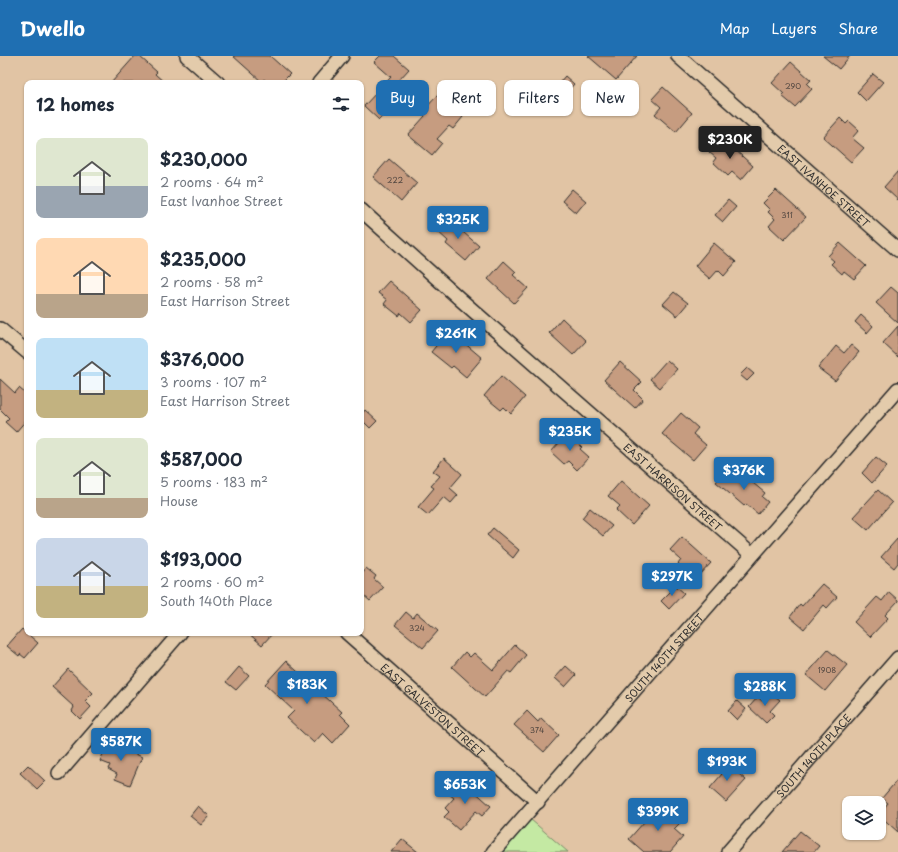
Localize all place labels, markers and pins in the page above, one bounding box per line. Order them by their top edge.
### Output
pin: $230K [702,126,758,160]
pin: $325K [430,206,486,240]
pin: $261K [428,320,484,354]
pin: $235K [542,418,598,452]
pin: $376K [716,457,772,491]
pin: $297K [644,563,700,597]
pin: $183K [279,671,335,705]
pin: $288K [737,673,793,707]
pin: $587K [93,728,149,762]
pin: $193K [699,748,755,782]
pin: $653K [437,771,493,805]
pin: $399K [630,798,686,832]

